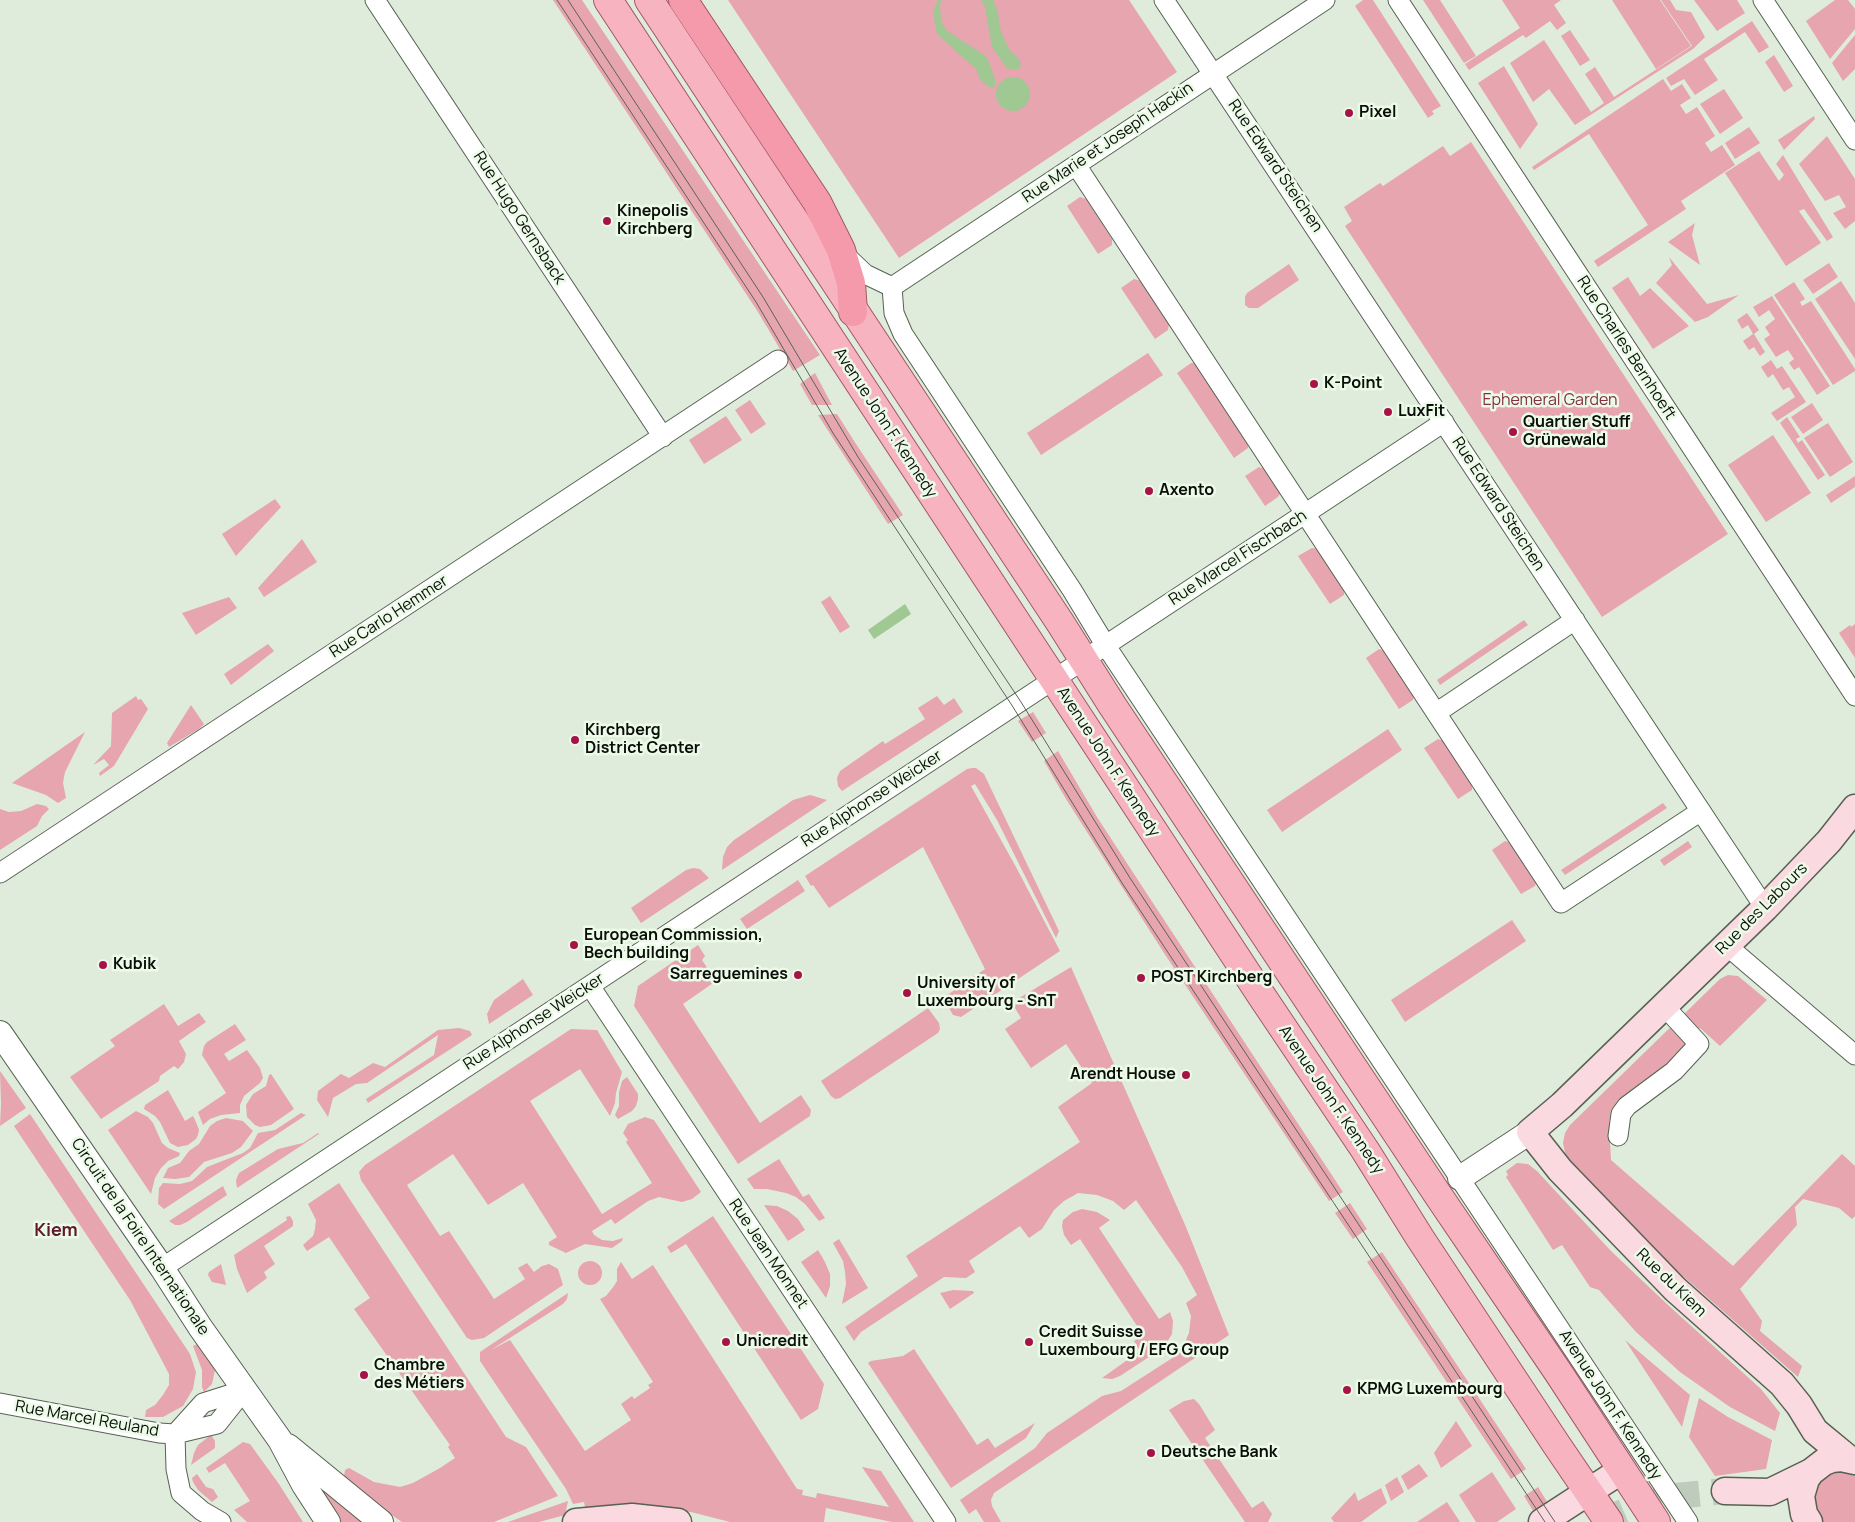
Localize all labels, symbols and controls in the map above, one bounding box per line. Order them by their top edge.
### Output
street label: Rue Marie et Joseph Hackin [1019,79,1197,207]
street label: Rue Edward Steichen [1223,96,1327,236]
place label: Pixel [1359,103,1396,123]
marker: Pixel [1343,107,1355,119]
street label: Rue Hugo Gernsback [469,148,569,288]
place label: Kinepolis Kirchberg [617,202,693,240]
marker: Kinepolis Kirchberg [601,215,613,227]
street label: Rue Charles Bernhoeft [1572,273,1680,423]
street label: Avenue John F. Kennedy [829,345,941,501]
place label: K-Point [1324,374,1382,394]
marker: K-Point [1308,378,1320,390]
park label: Ephemeral Garden [1482,391,1618,411]
place label: LuxFit [1398,402,1445,422]
marker: LuxFit [1382,406,1394,418]
place label: Quartier Stuff Grünewald [1523,413,1630,451]
marker: Quartier Stuff Grünewald [1507,426,1519,438]
street label: Rue Edward Steichen [1448,433,1548,575]
place label: Axento [1159,481,1214,501]
marker: Axento [1143,485,1155,497]
street label: Rue Marcel Fischbach [1166,506,1310,610]
street label: Rue Carlo Hemmer [326,572,452,662]
street label: Avenue John F. Kennedy [1052,684,1164,840]
place label: Kirchberg District Center [585,721,700,759]
marker: Kirchberg District Center [569,734,581,746]
street label: Rue Alphonse Weicker [798,746,946,852]
street label: Rue des Labours [1712,859,1812,959]
place label: European Commission, Bech building [584,926,763,964]
marker: European Commission, Bech building [568,939,580,951]
place label: Kubik [113,955,156,975]
marker: Kubik [97,959,109,971]
place label: Sarreguemines [670,965,788,985]
place label: POST Kirchberg [1151,968,1272,988]
street label: Rue Alphonse Weicker [460,969,608,1075]
marker: Sarreguemines [792,969,804,981]
marker: POST Kirchberg [1135,972,1147,984]
place label: University of Luxembourg - SnT [917,974,1056,1012]
marker: University of Luxembourg - SnT [901,987,913,999]
street label: Avenue John F. Kennedy [1274,1022,1388,1178]
place label: Arendt House [1070,1065,1176,1085]
marker: Arendt House [1180,1069,1192,1081]
street label: Circuit de la Foire Internationale [67,1135,213,1339]
street label: Rue Jean Monnet [724,1196,812,1312]
district label: Kiem [34,1220,78,1242]
street label: Rue du Kiem [1632,1245,1710,1321]
place label: Credit Suisse Luxembourg / EFG Group [1039,1323,1229,1361]
street label: Avenue John F. Kennedy [1554,1327,1666,1483]
place label: Unicredit [736,1332,808,1352]
marker: Unicredit [720,1336,732,1348]
marker: Credit Suisse Luxembourg / EFG Group [1023,1336,1035,1348]
place label: Chambre des Métiers [374,1356,464,1394]
marker: Chambre des Métiers [358,1369,370,1381]
place label: KPMG Luxembourg [1357,1380,1503,1400]
marker: KPMG Luxembourg [1341,1384,1353,1396]
street label: Rue Marcel Reuland [14,1397,160,1441]
place label: Deutsche Bank [1161,1443,1277,1463]
marker: Deutsche Bank [1145,1447,1157,1459]

